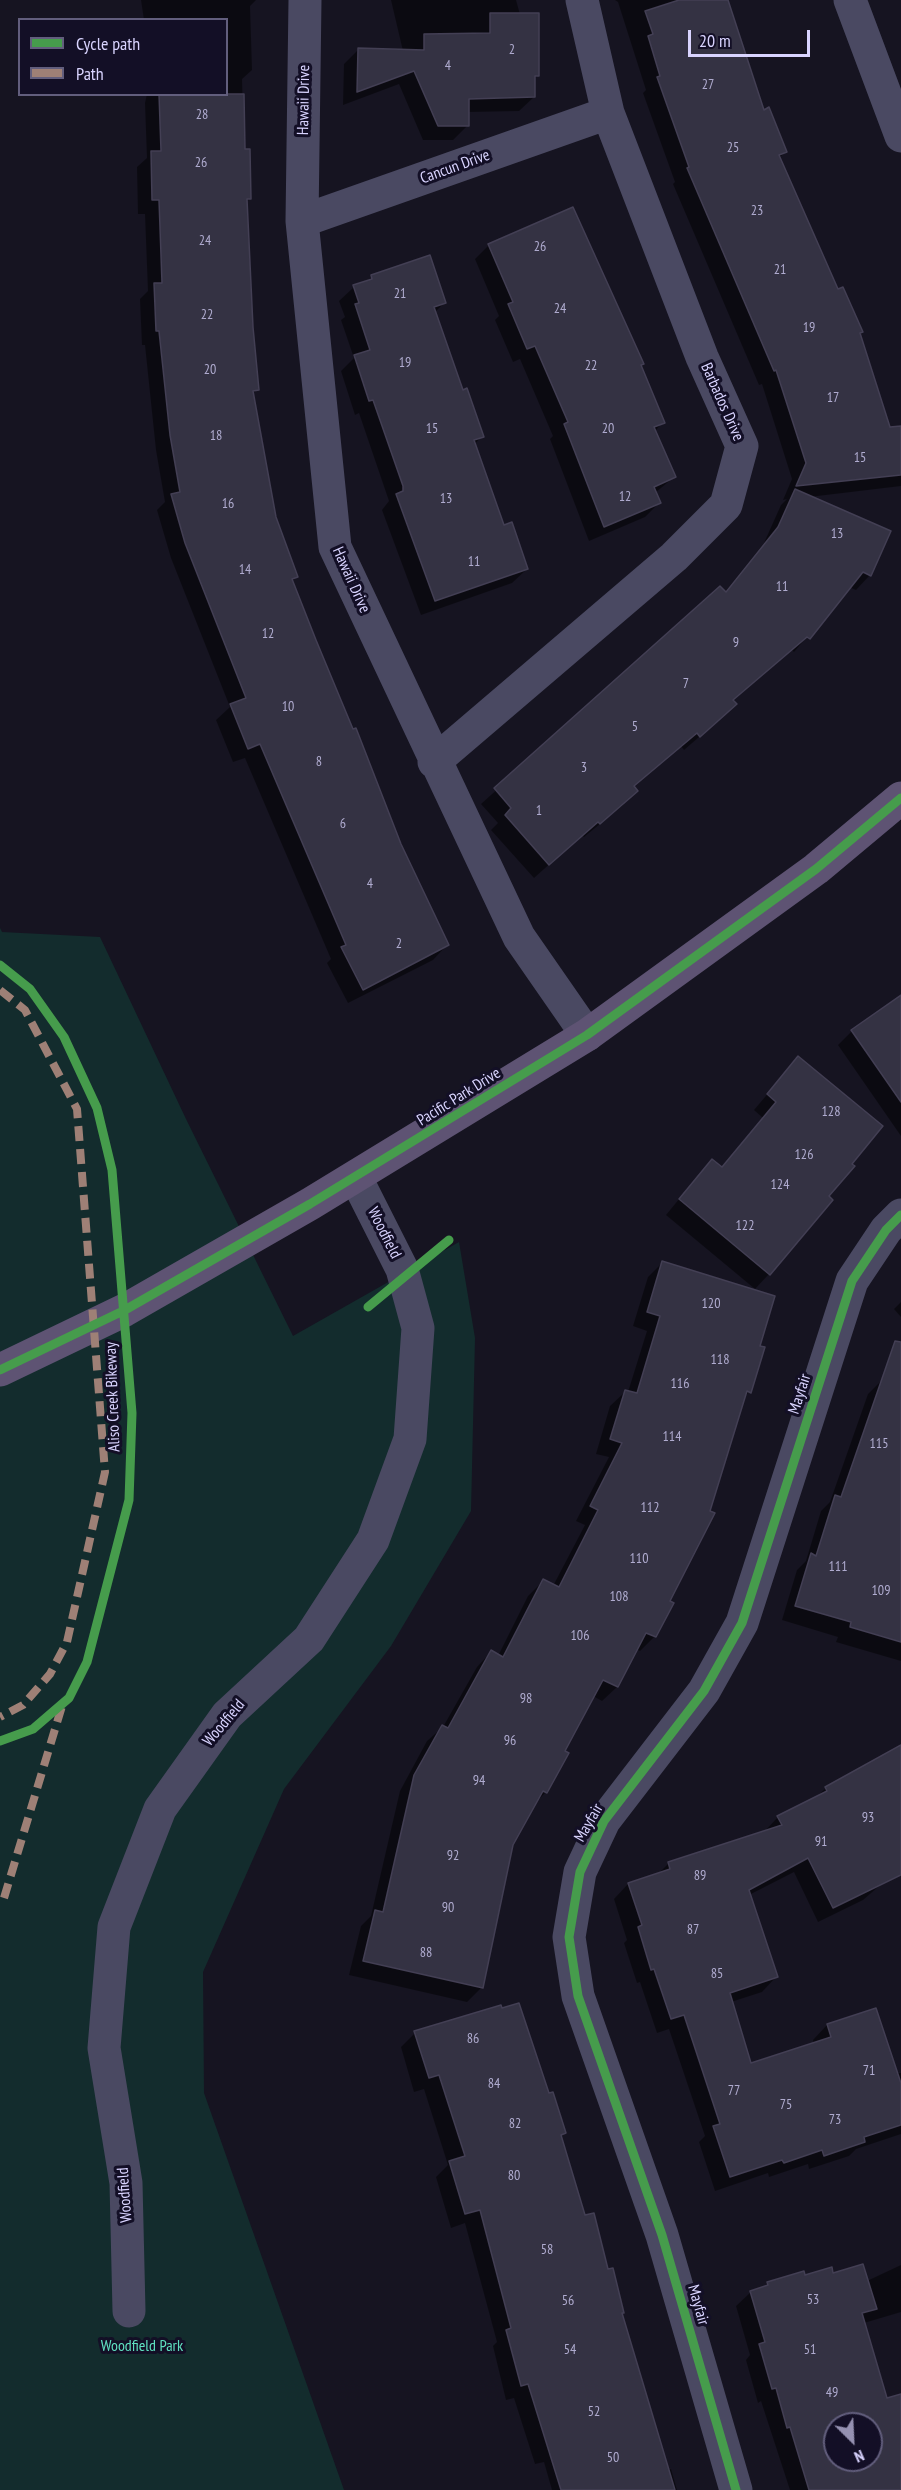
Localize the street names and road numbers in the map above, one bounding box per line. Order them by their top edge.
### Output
street label: Hawaii Drive [294,65,314,135]
street label: Cancun Drive [418,146,492,188]
street label: Barbados Drive [696,360,748,444]
street label: Hawaii Drive [328,544,374,616]
street label: Pacific Park Drive [414,1064,504,1130]
street label: Woodfield [363,1204,405,1262]
street label: Aliso Creek Bikeway [101,1342,125,1452]
street label: Mayfair [785,1372,815,1416]
street label: Woodfield [199,1696,249,1750]
street label: Mayfair [570,1800,608,1846]
street label: Woodfield [113,2167,137,2223]
street label: Mayfair [683,2283,713,2327]

